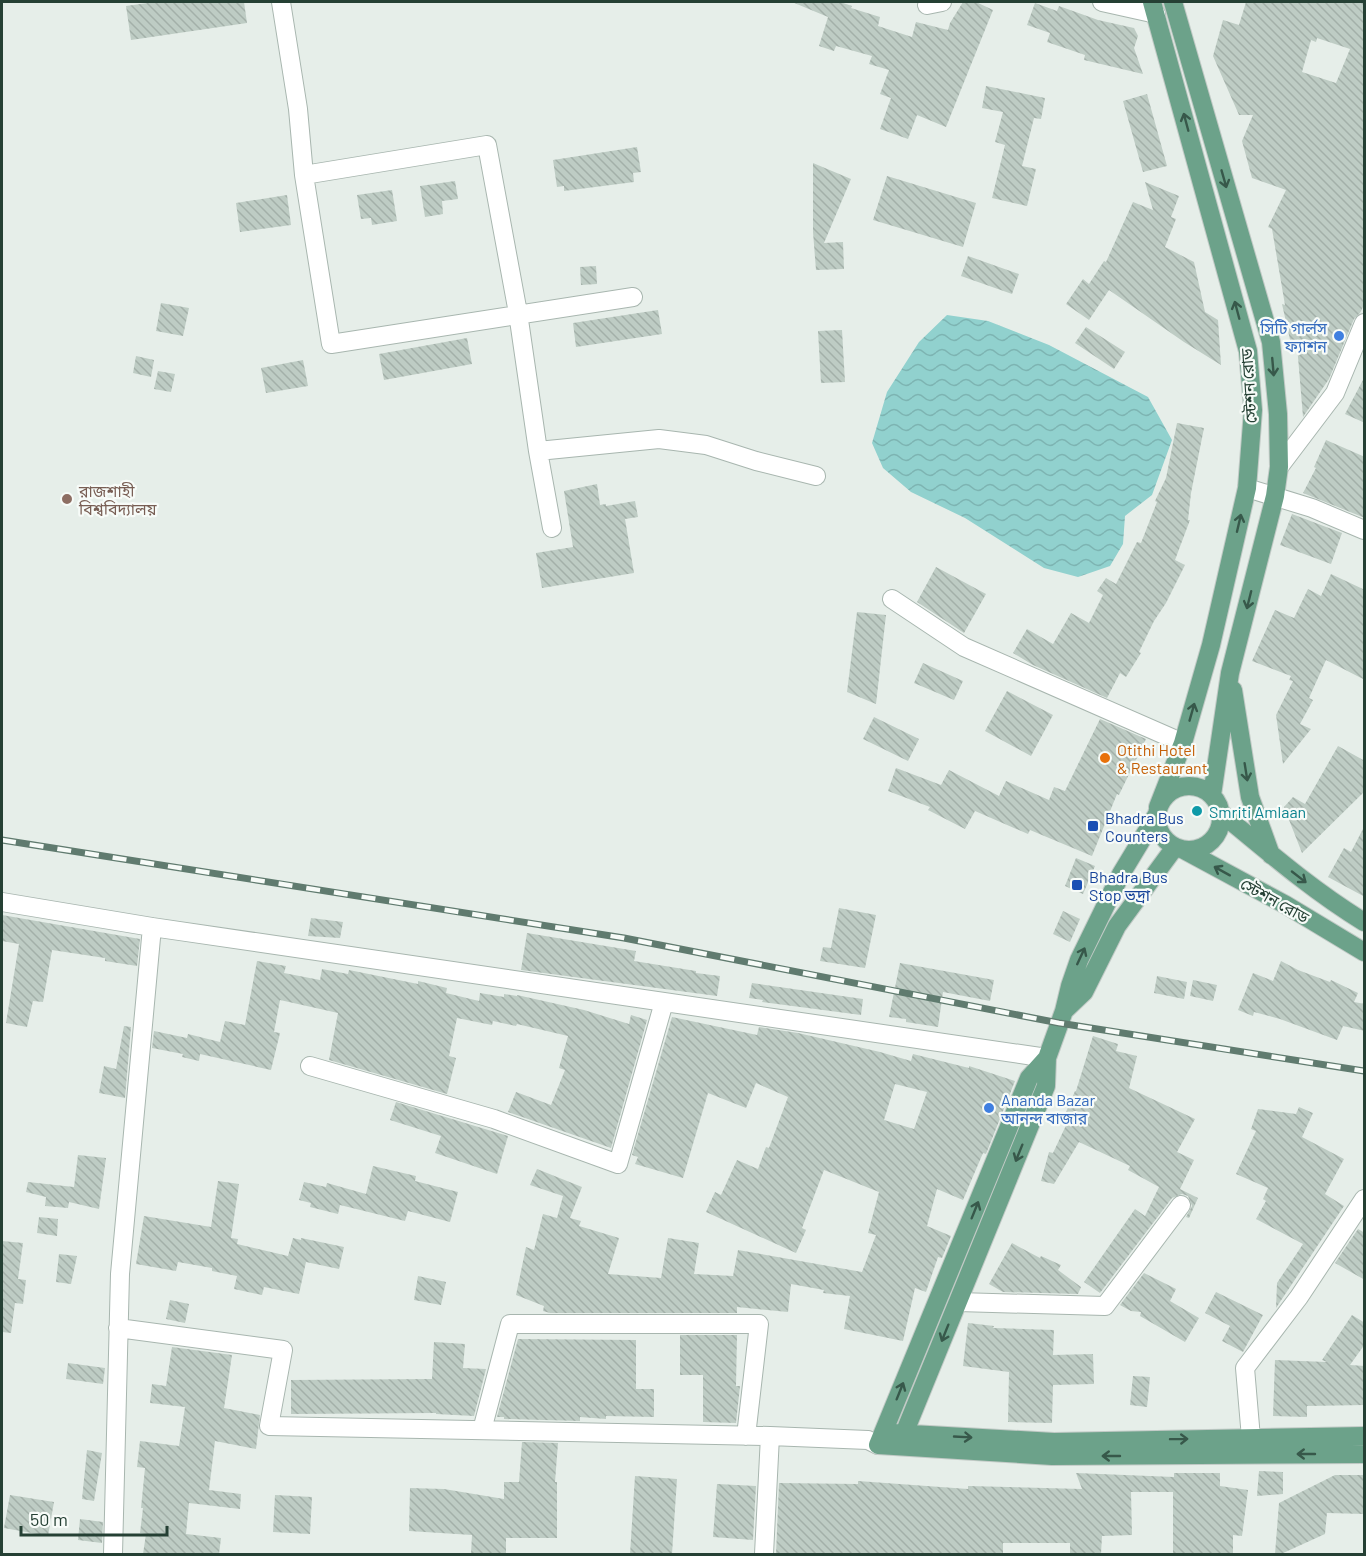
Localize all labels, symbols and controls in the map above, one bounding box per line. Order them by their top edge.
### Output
one-way arrow [1179,113,1191,132]
one-way arrow [1219,169,1230,188]
one-way arrow [1231,301,1242,320]
place label: সিটি গার্লস ফ্যাশন [1259,318,1328,355]
marker: সিটি গার্লস ফ্যাশন [1332,329,1346,343]
street label: স্টেশন রোড [1236,347,1260,424]
one-way arrow [1268,357,1279,376]
place label: রাজশাহী বিশ্ববিদ্যালয় [78,481,158,518]
marker: রাজশাহী বিশ্ববিদ্যালয় [60,492,74,506]
one-way arrow [1234,514,1245,533]
one-way arrow [1242,590,1254,609]
one-way arrow [1186,703,1198,722]
place label: Otithi Hotel & Restaurant [1117,740,1208,777]
marker: Otithi Hotel & Restaurant [1098,751,1112,765]
one-way arrow [1241,762,1252,782]
place label: Smriti Amlaan [1209,802,1306,821]
marker: Smriti Amlaan [1190,804,1204,818]
place label: Bhadra Bus Counters [1105,808,1184,845]
marker: Bhadra Bus Counters [1086,819,1100,833]
one-way arrow [1214,865,1232,876]
place label: Bhadra Bus Stop ভদ্রা [1089,867,1168,904]
one-way arrow [1291,870,1307,883]
street label: স্টেশন রোড [1238,874,1313,927]
marker: Bhadra Bus Stop ভদ্রা [1070,878,1084,892]
one-way arrow [1076,947,1087,965]
place label: Ananda Bazar আনন্দ বাজার [1000,1090,1096,1127]
marker: Ananda Bazar আনন্দ বাজার [982,1101,996,1115]
one-way arrow [1013,1143,1024,1161]
one-way arrow [970,1202,981,1220]
one-way arrow [939,1324,950,1342]
one-way arrow [895,1382,906,1400]
one-way arrow [952,1431,972,1442]
one-way arrow [1168,1434,1188,1445]
one-way arrow [1297,1448,1317,1460]
one-way arrow [1102,1450,1122,1462]
scale bar [21,1499,166,1537]
text: 50 m [30,1508,68,1530]

